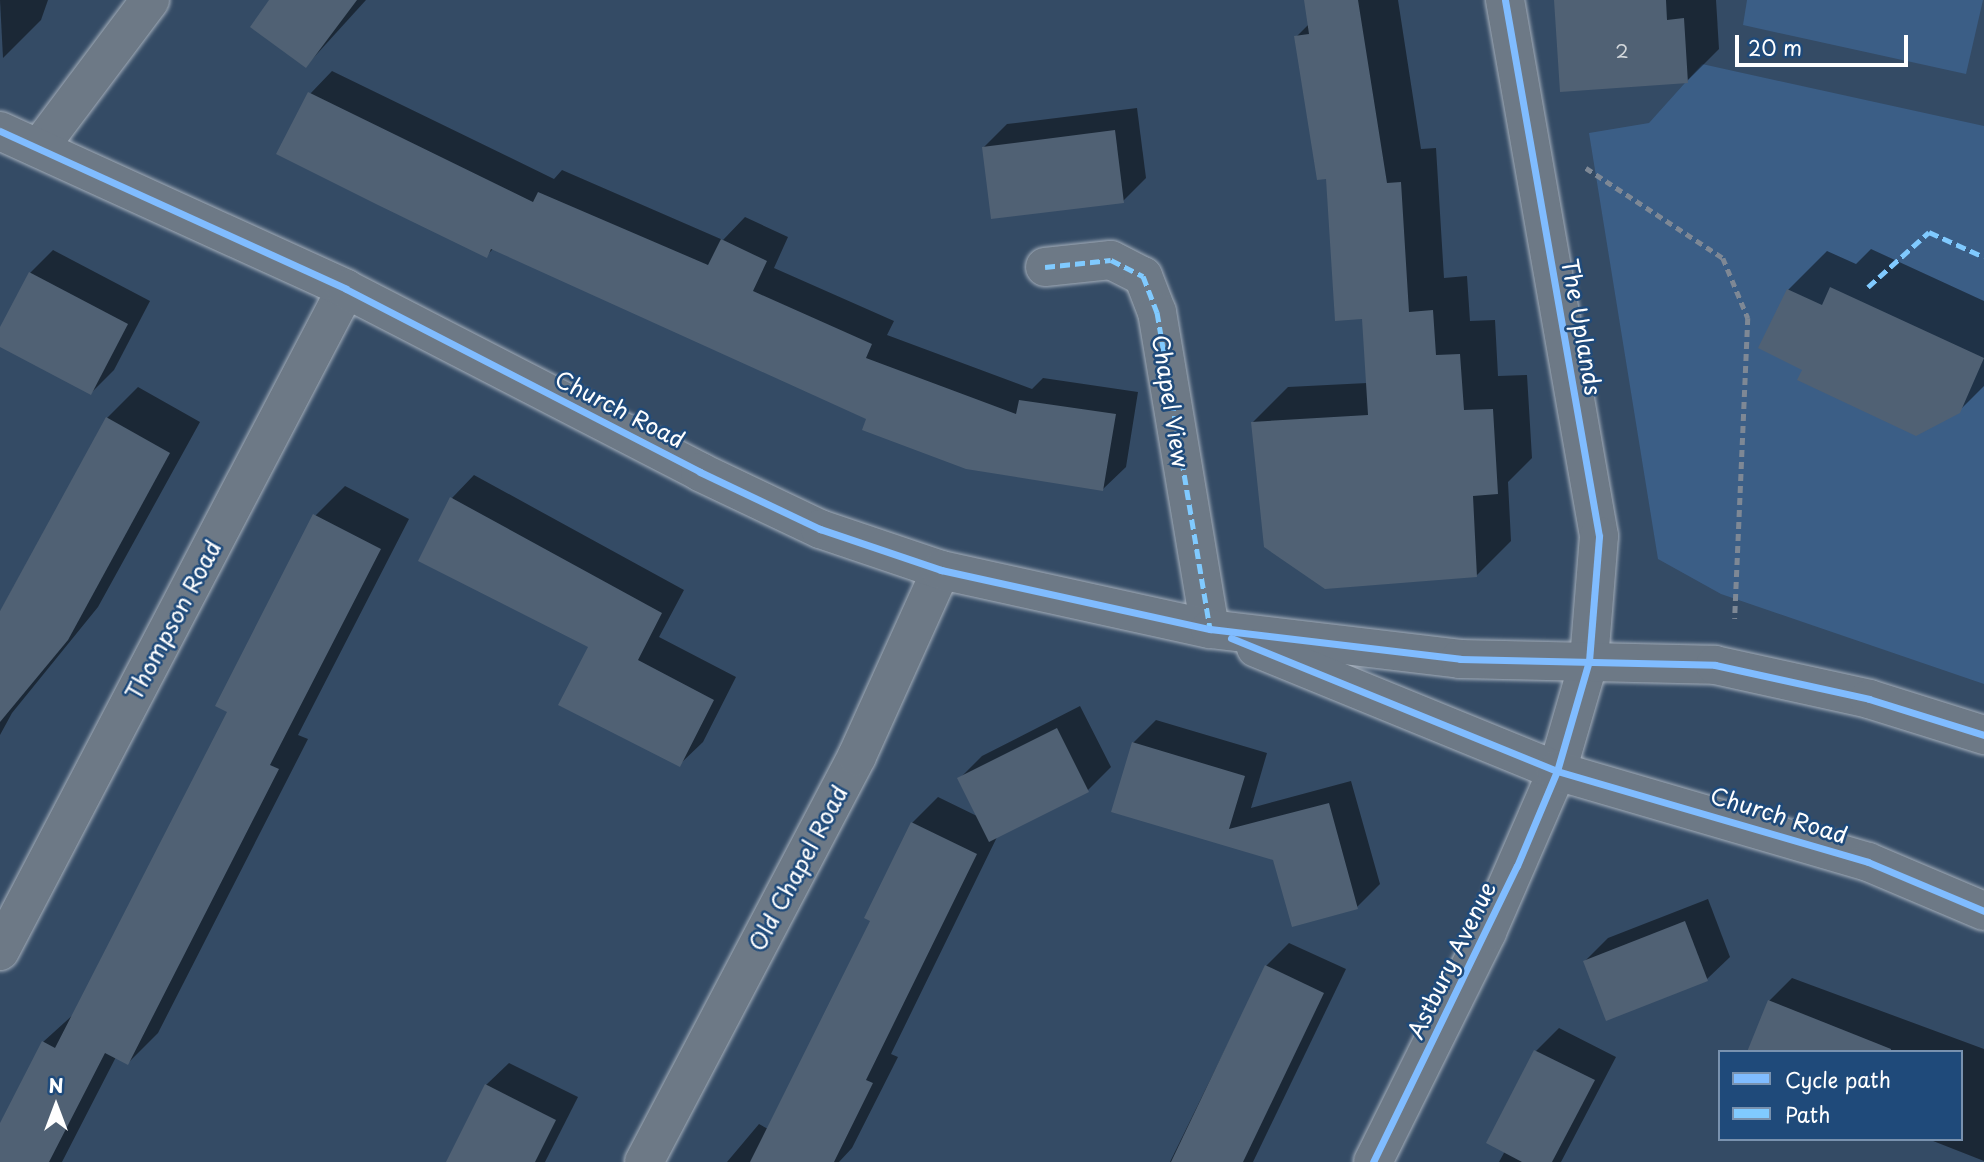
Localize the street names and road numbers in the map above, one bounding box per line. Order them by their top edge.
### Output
street label: The Uplands [1556,257,1608,397]
street label: Chapel View [1147,332,1195,470]
street label: Church Road [550,364,690,454]
street label: Thompson Road [119,536,227,704]
street label: Old Chapel Road [742,780,854,956]
street label: Church Road [1707,781,1851,849]
street label: Astbury Avenue [1401,876,1501,1044]

